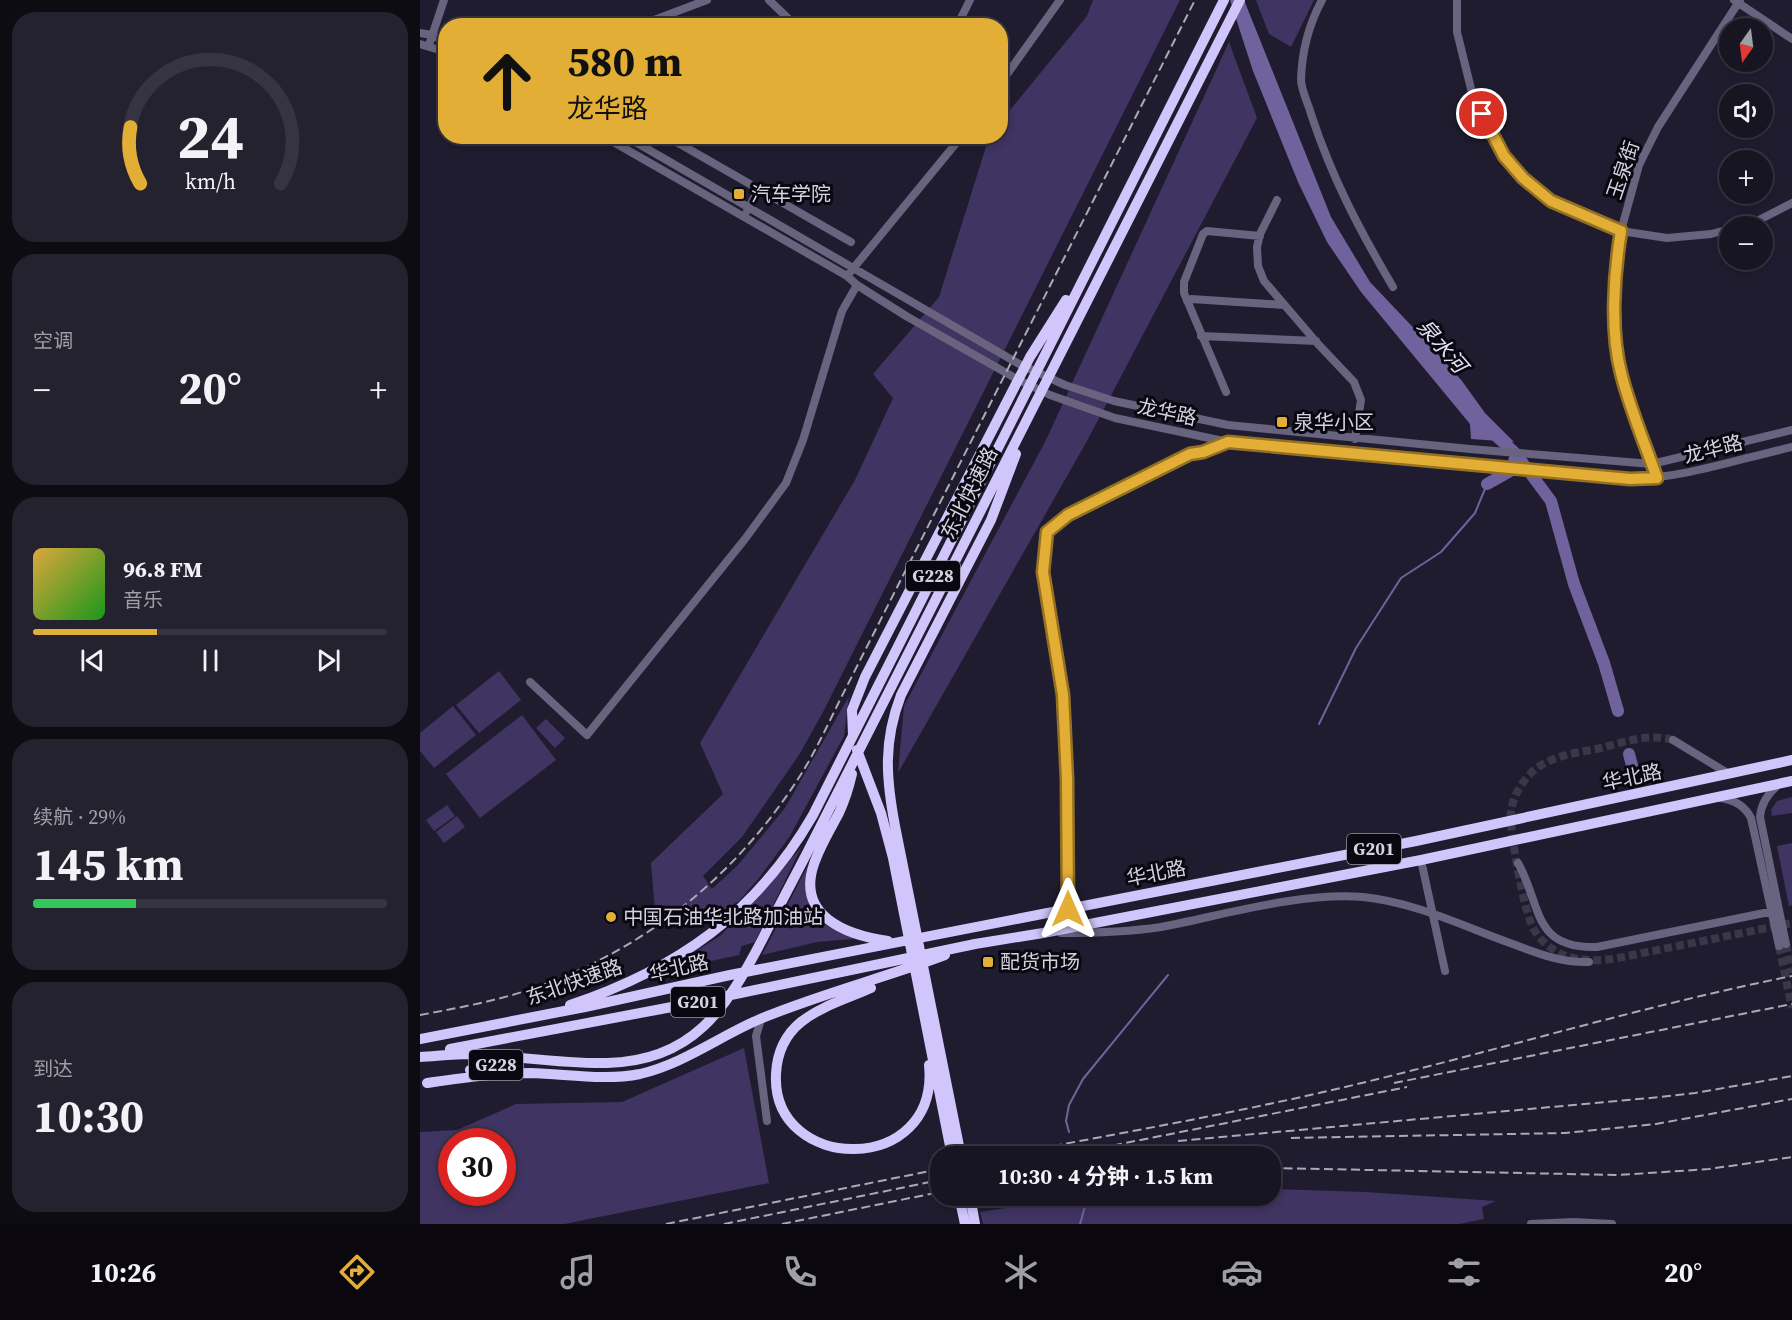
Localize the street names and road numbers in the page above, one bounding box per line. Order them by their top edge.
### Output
street label: 玉泉街 [1600,137,1646,203]
street label: 龙华路 [1135,392,1199,432]
street label: 龙华路 [1681,428,1745,470]
street label: 东北快速路 [934,442,1004,544]
road number: G228 [906,561,960,591]
street label: 华北路 [1600,757,1664,797]
road number: G201 [1347,834,1401,864]
street label: 华北路 [1124,854,1188,892]
street label: 华北路 [647,948,711,988]
street label: 东北快速路 [522,952,626,1012]
road number: G201 [671,987,725,1017]
road number: G228 [469,1050,523,1080]

